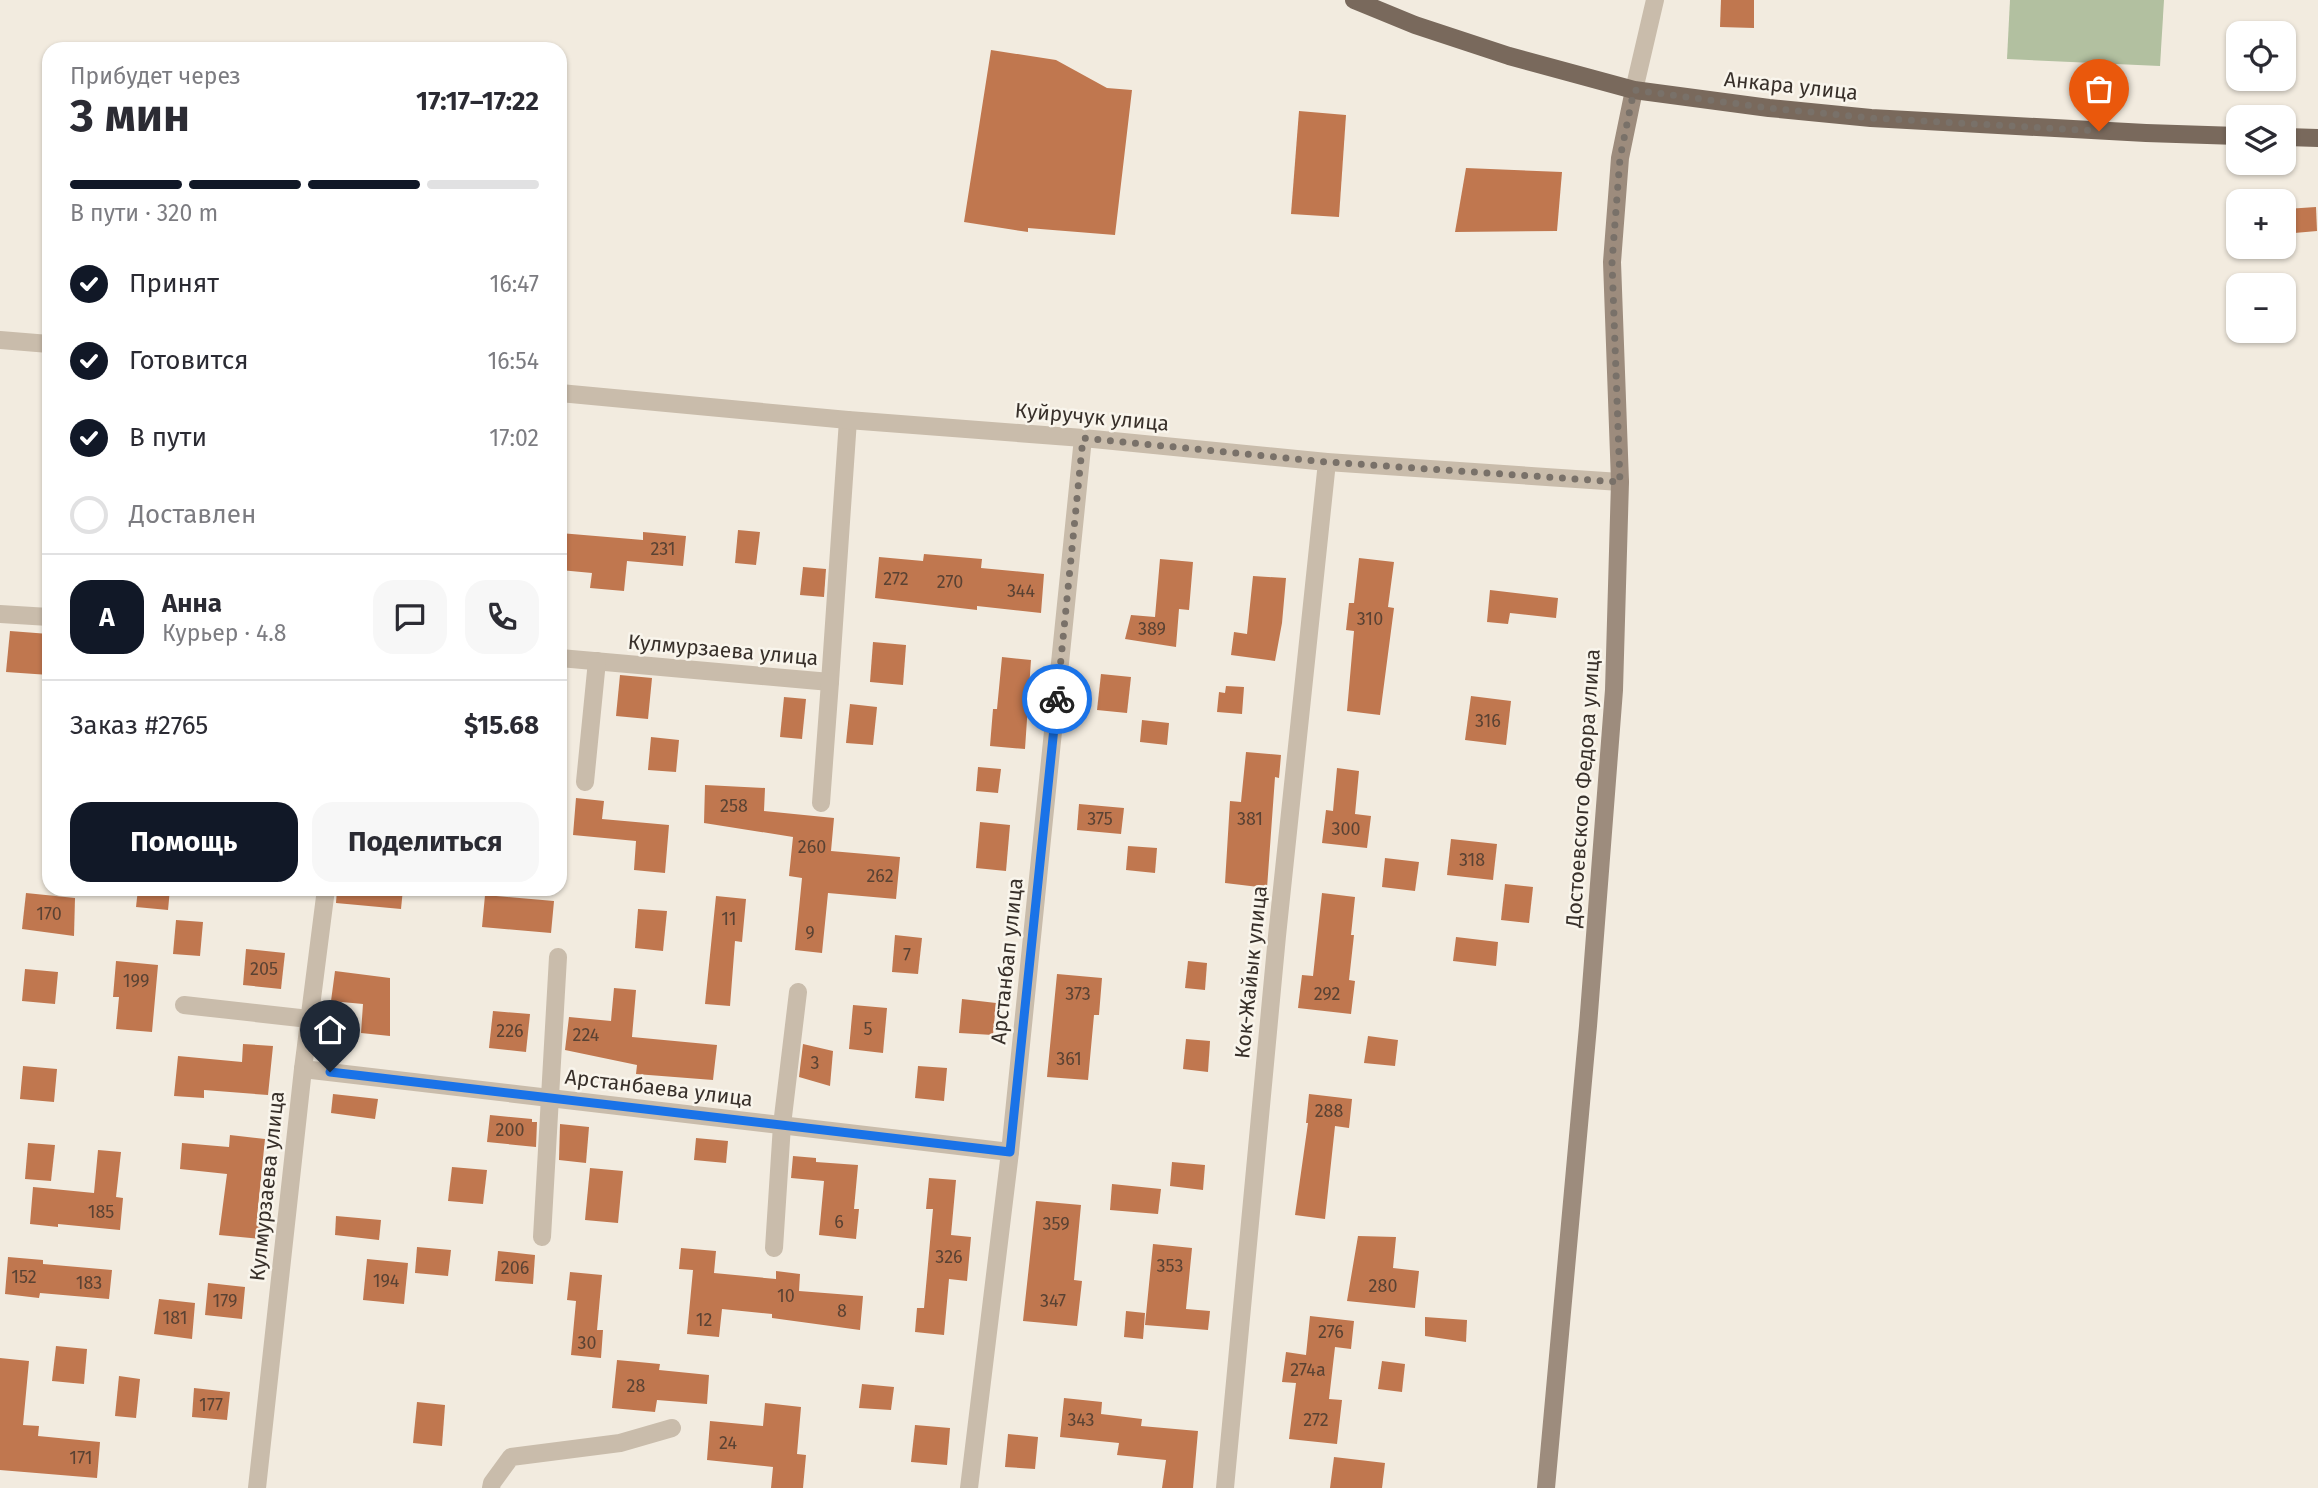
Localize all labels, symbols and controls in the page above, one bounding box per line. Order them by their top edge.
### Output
map controls [2226,21,2296,343]
button: locate [2226,21,2296,91]
pin [2069,59,2129,131]
text: Прибудет через [70,62,241,90]
street label: Анкара улица [1723,66,1859,106]
icon: bag [2080,70,2118,108]
text: 17:17–17:22 [416,86,539,117]
text: 3 мин [70,88,190,143]
button: layers [2226,105,2296,175]
button: + [2226,189,2296,259]
text: В пути · 320 m [70,199,218,227]
icon: check [70,265,108,303]
text: Принят [129,268,219,299]
text: 16:47 [489,270,539,298]
button: − [2226,273,2296,343]
icon: check [70,342,108,380]
text: Готовится [129,345,249,376]
text: 16:54 [487,347,539,375]
street label: Куйручук улица [1014,397,1170,437]
icon: check [70,419,108,457]
text: В пути [129,422,207,453]
text: 17:02 [489,424,539,452]
text: Доставлен [129,499,256,530]
house number: 231 [650,538,676,560]
house number: 272 [883,568,909,590]
house number: 270 [937,571,963,593]
button: chat [373,580,447,654]
button: phone [465,580,539,654]
house number: 344 [1007,580,1035,602]
text: Анна [162,588,222,619]
text: А [99,602,115,633]
house number: 310 [1357,608,1383,630]
house number: 389 [1138,618,1166,640]
text: Курьер · 4.8 [162,619,287,647]
street label: Кулмурзаева улица [627,629,819,671]
street label: Достоевского Федора улица [1560,648,1606,929]
courier [1022,664,1092,734]
icon: bike [1038,680,1076,718]
text: Заказ #2765 [70,710,208,741]
text: $15.68 [464,710,539,741]
house number: 316 [1475,710,1501,732]
house number: 258 [720,795,748,817]
button: Помощь [70,802,298,882]
button: Поделиться [312,802,539,882]
house number: 375 [1087,808,1113,830]
house number: 381 [1237,808,1263,830]
house number: 300 [1331,818,1361,840]
house number: 260 [798,836,826,858]
house number: 318 [1459,849,1485,871]
house number: 262 [866,865,894,887]
street label: Арстанбап улица [985,877,1029,1045]
street label: Кок-Жайык улица [1229,884,1273,1060]
house number: 170 [36,903,62,925]
house number: 11 [721,908,737,930]
house number: 9 [805,922,815,944]
house number: 7 [903,944,911,966]
house number: 205 [250,958,278,980]
house number: 199 [123,970,149,992]
house number: 373 [1065,983,1091,1005]
house number: 292 [1314,983,1340,1005]
pin [300,1000,360,1072]
icon: home [311,1011,349,1049]
house number: 5 [863,1018,873,1040]
house number: 226 [496,1020,524,1042]
house number: 224 [573,1024,600,1046]
house number: 361 [1056,1048,1082,1070]
house number: 3 [811,1052,819,1074]
street label: Арстанбаева улица [564,1064,754,1112]
street label: Кулмурзаева улица [244,1090,290,1282]
house number: 288 [1315,1100,1343,1122]
house number: 200 [496,1119,525,1141]
house number: 185 [88,1201,114,1223]
house number: 6 [834,1211,844,1233]
house number: 359 [1042,1213,1070,1235]
house number: 326 [935,1246,963,1268]
house number: 353 [1157,1255,1183,1277]
house number: 206 [501,1257,529,1279]
house number: 152 [11,1266,37,1288]
house number: 194 [373,1270,400,1292]
house number: 183 [76,1272,102,1294]
house number: 280 [1369,1275,1397,1297]
house number: 10 [777,1285,795,1307]
house number: 179 [213,1290,237,1312]
house number: 347 [1040,1290,1066,1312]
house number: 8 [837,1300,847,1322]
house number: 181 [163,1307,187,1329]
house number: 12 [696,1309,712,1331]
house number: 276 [1318,1321,1344,1343]
house number: 30 [577,1332,597,1354]
house number: 274а [1290,1359,1326,1381]
house number: 28 [627,1375,645,1397]
house number: 177 [199,1394,223,1416]
house number: 343 [1067,1409,1095,1431]
house number: 272 [1303,1409,1329,1431]
house number: 24 [719,1432,737,1454]
house number: 171 [69,1447,93,1469]

